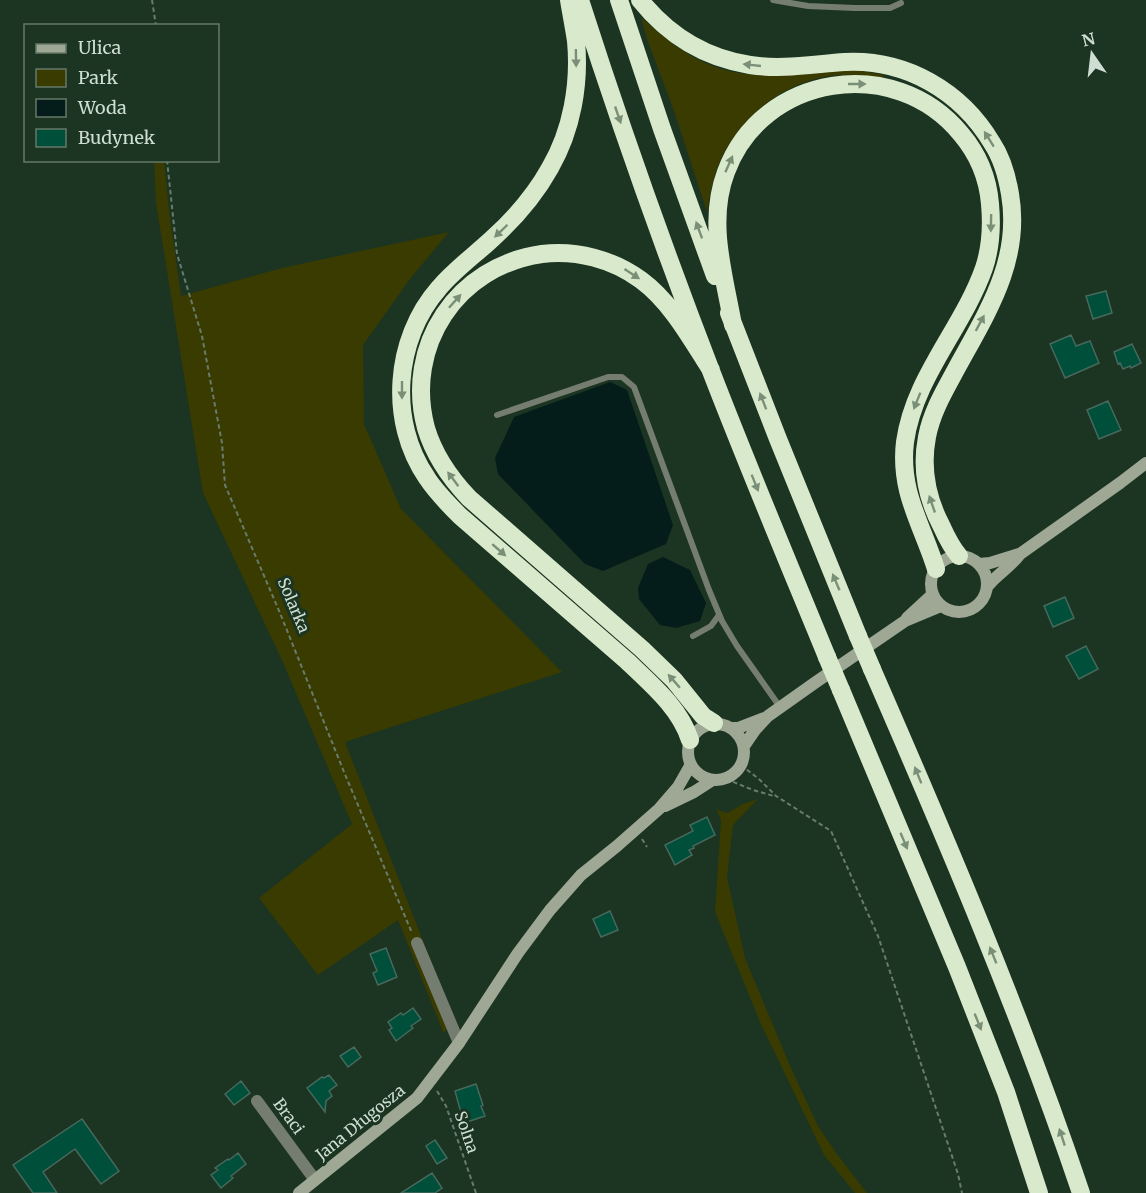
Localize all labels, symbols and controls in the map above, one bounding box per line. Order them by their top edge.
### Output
legend [24,24,219,162]
north arrow [1062,24,1122,84]
text: N [1080,28,1097,51]
text: Ulica [78,36,122,59]
one-way arrow [571,49,581,68]
one-way arrow [743,60,762,69]
text: Park [78,66,119,89]
one-way arrow [847,79,866,89]
text: Woda [77,96,127,119]
one-way arrow [614,106,624,124]
text: Budynek [78,126,156,149]
one-way arrow [984,131,995,147]
one-way arrow [725,156,734,173]
one-way arrow [986,214,996,233]
one-way arrow [693,221,703,239]
one-way arrow [493,224,508,238]
one-way arrow [624,269,640,280]
one-way arrow [448,293,462,308]
one-way arrow [975,314,985,332]
one-way arrow [397,380,407,399]
one-way arrow [758,392,767,410]
one-way arrow [912,393,922,411]
one-way arrow [447,472,459,488]
one-way arrow [751,474,761,492]
one-way arrow [927,495,937,513]
one-way arrow [491,543,506,556]
one-way arrow [831,572,841,590]
street label: Solarka [273,574,315,636]
one-way arrow [668,674,681,689]
one-way arrow [913,766,922,784]
one-way arrow [899,833,909,851]
one-way arrow [988,946,998,964]
one-way arrow [973,1013,983,1031]
street label: Jana Długosza [311,1080,409,1165]
street label: Braci [269,1094,309,1138]
street label: Solna [451,1108,484,1156]
one-way arrow [1057,1128,1067,1146]

